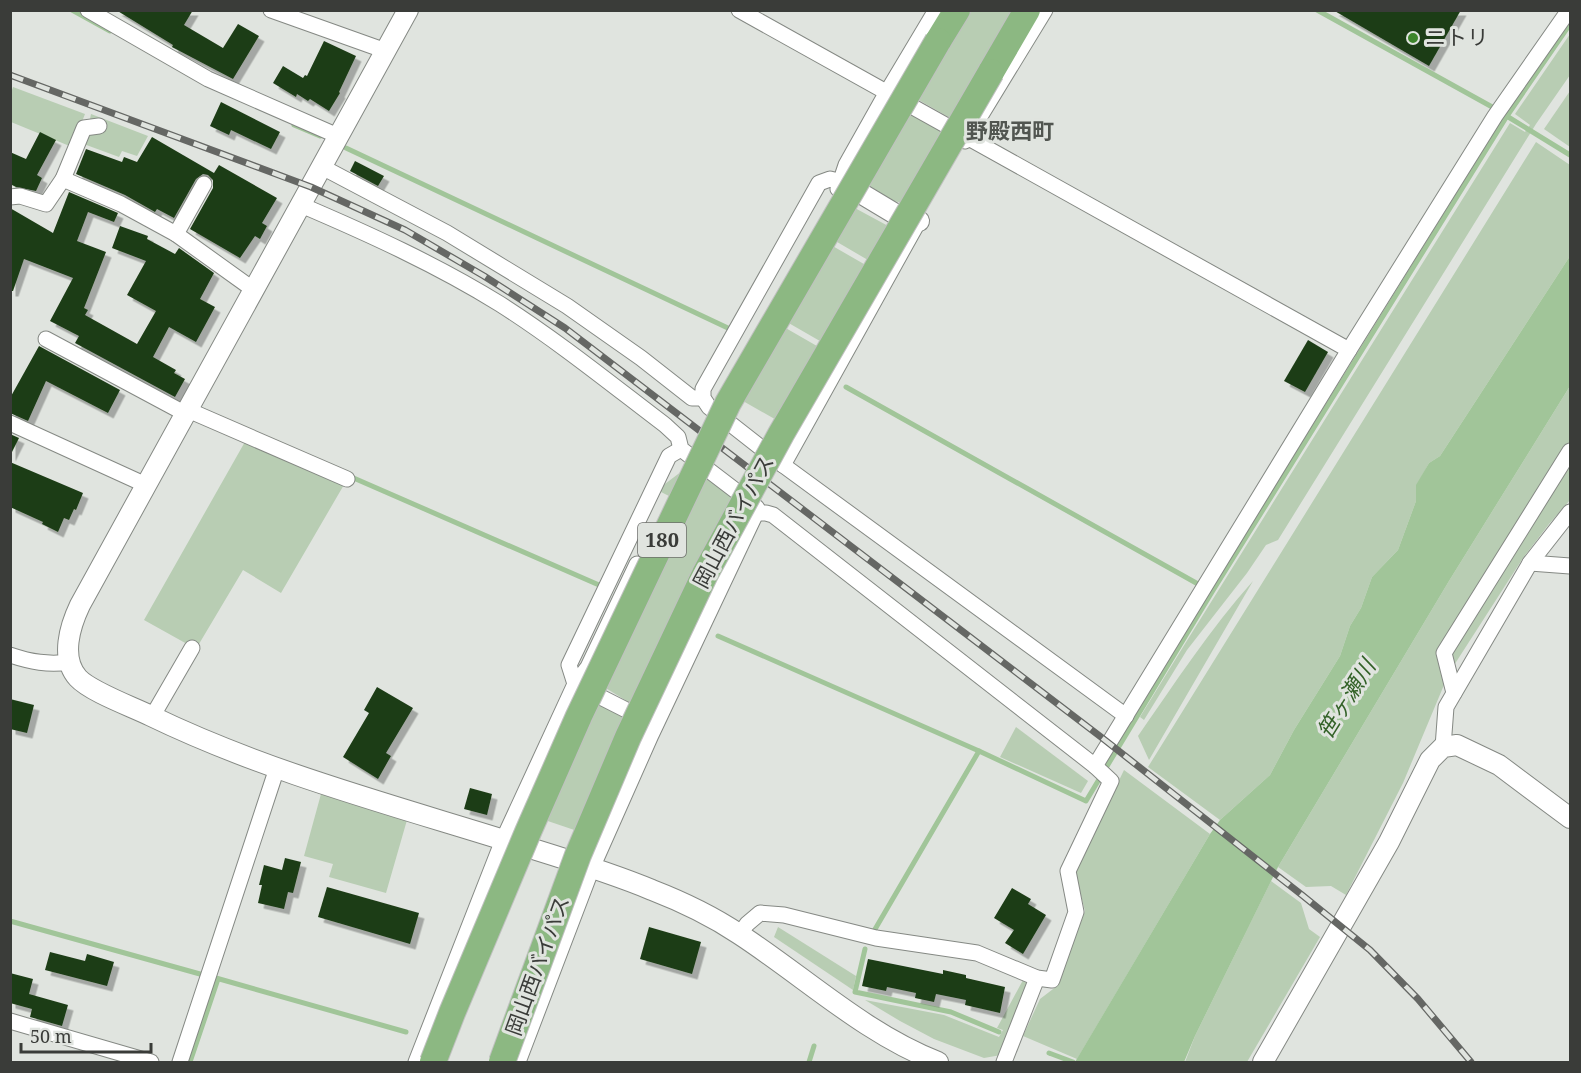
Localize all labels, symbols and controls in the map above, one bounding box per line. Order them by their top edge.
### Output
place label: ニトリ [1425,23,1488,51]
marker: ニトリ [1406,31,1420,45]
district label: 野殿西町 [966,115,1054,145]
street label: 岡山西バイパス [686,450,780,593]
road number: 180 [638,523,686,557]
water label: 笹ヶ瀬川 [1309,652,1382,744]
street label: 岡山西バイパス [499,892,575,1039]
scale bar [21,1016,152,1054]
text: 50 m [30,1024,72,1048]

